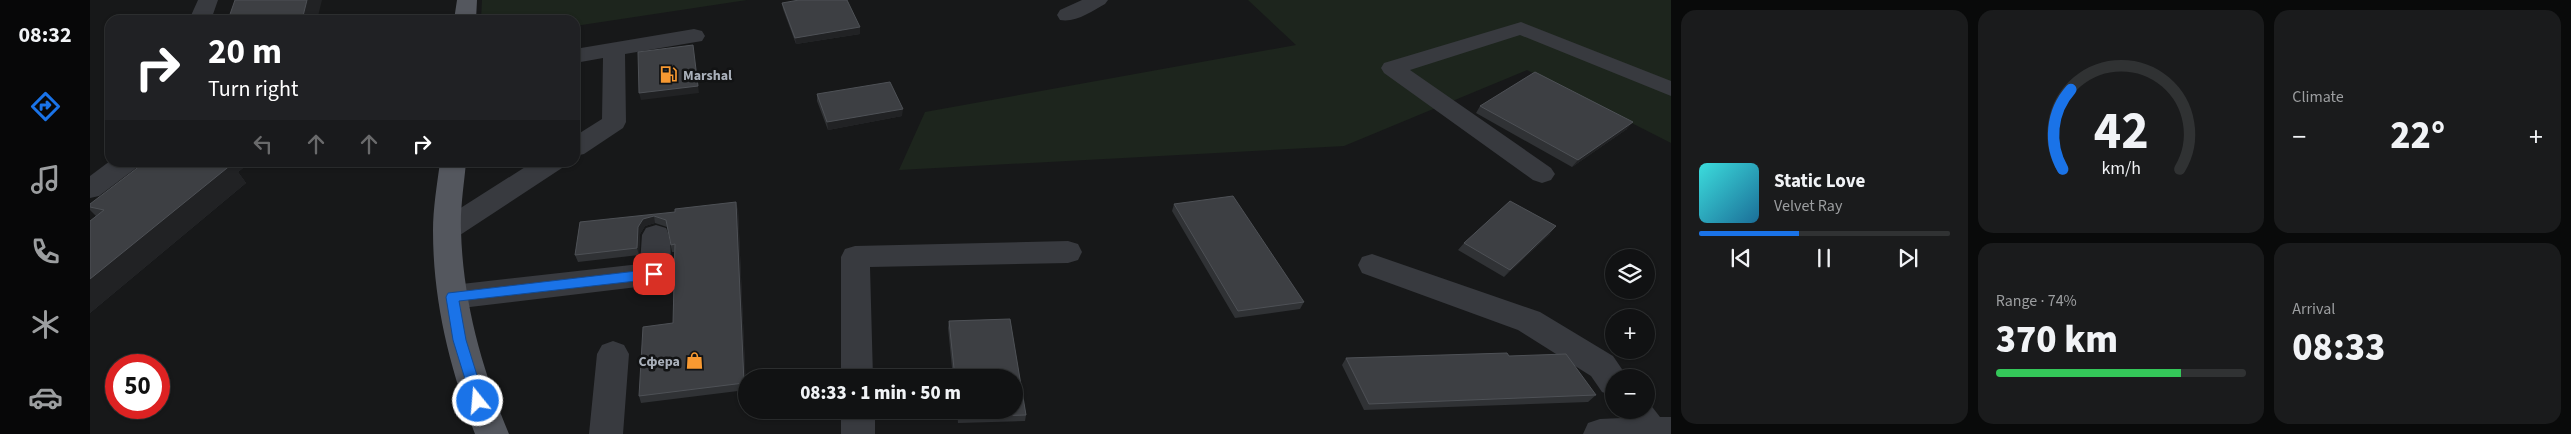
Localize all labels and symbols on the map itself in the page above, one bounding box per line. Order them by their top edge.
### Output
fuel station icon: Marshal [659,65,679,85]
place label: Marshal [683,66,732,86]
pin [633,253,675,295]
shop icon: Сфера [684,351,704,371]
place label: Сфера [638,352,680,372]
speed limit sign: 50 [105,354,170,419]
position arrow [451,374,503,426]

